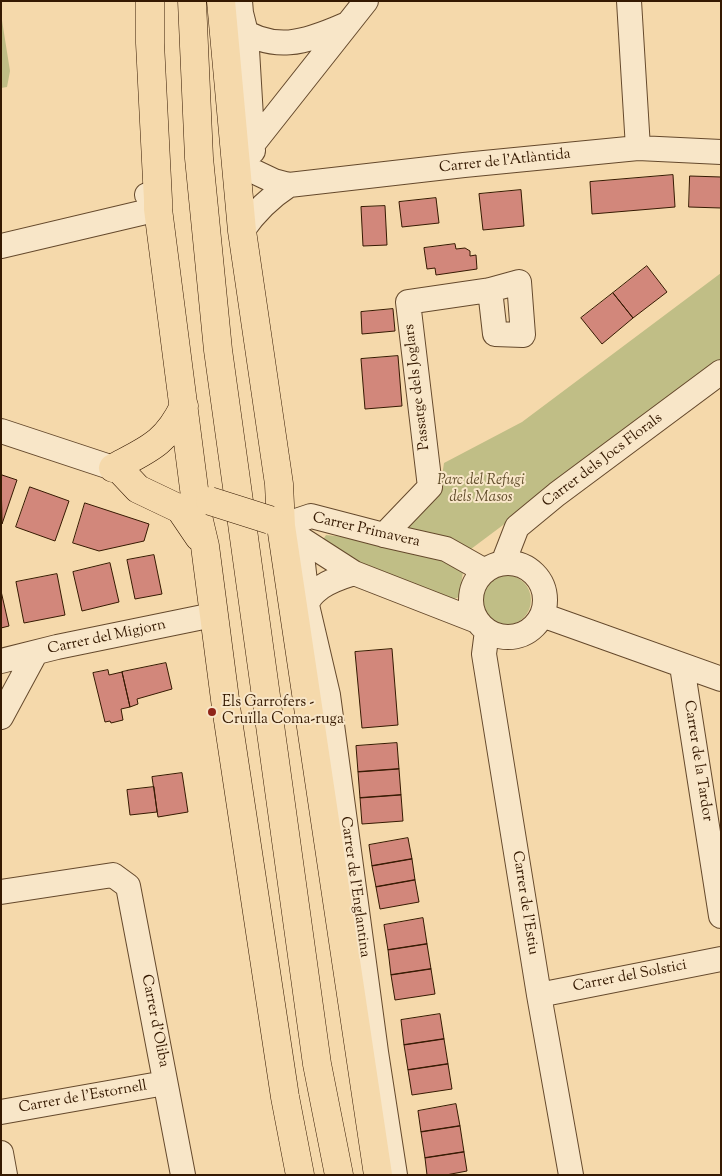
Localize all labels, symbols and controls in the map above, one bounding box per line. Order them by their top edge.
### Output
street label: Carrer de l'Atlàntida [438,146,572,178]
street label: Passatge dels Joglars [401,323,435,451]
street label: Carrer dels Jocs Florals [539,410,667,512]
park label: Parc del Refugi dels Masos [437,472,525,507]
street label: Carrer Primavera [310,510,422,552]
street label: Carrer del Migjorn [46,617,168,659]
place label: Els Garrofers - Cruïlla Coma-ruga [222,694,344,729]
street label: Carrer de la Tardor [679,699,715,823]
marker: Els Garrofers - Cruïlla Coma-ruga [206,706,218,718]
street label: Carrer de l'Englantina [335,815,373,959]
street label: Carrer de l'Estiu [507,850,541,956]
street label: Carrer del Solstici [571,957,689,997]
street label: Carrer d'Oliba [136,973,172,1069]
street label: Carrer de l'Estornell [17,1078,149,1118]

